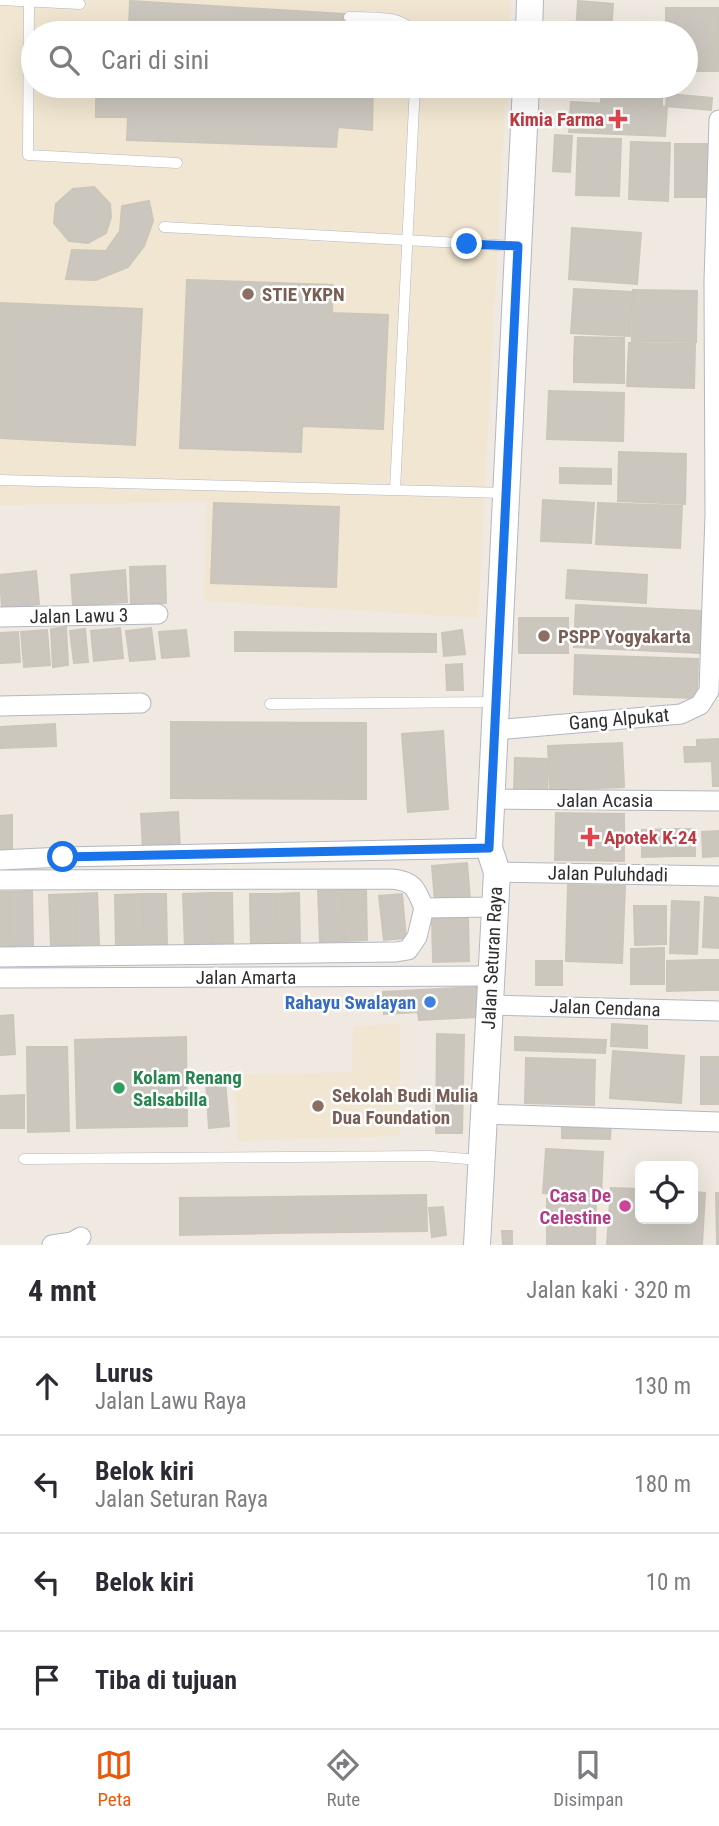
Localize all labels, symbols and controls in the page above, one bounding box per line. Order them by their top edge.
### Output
search box [21,21,698,98]
icon: search [45,41,83,79]
text: Cari di sini [101,45,209,75]
place label: Kimia Farma [509,108,604,131]
marker: Kimia Farma [610,111,626,127]
route end [451,228,482,259]
place label: STIE YKPN [262,283,345,306]
marker: STIE YKPN [240,286,256,302]
street label: Jalan Lawu 3 [29,604,129,628]
place label: PSPP Yogyakarta [558,625,691,648]
marker: PSPP Yogyakarta [536,628,552,644]
street label: Gang Alpukat [568,703,670,735]
street label: Jalan Acasia [557,789,653,812]
place label: Apotek K-24 [604,826,697,849]
marker: Apotek K-24 [582,829,598,845]
route start [47,841,78,872]
street label: Jalan Puluhdadi [548,861,668,887]
street label: Jalan Seturan Raya [477,886,507,1030]
street label: Jalan Amarta [196,966,296,989]
place label: Rahayu Swalayan [285,991,416,1014]
marker: Rahayu Swalayan [422,994,438,1010]
street label: Jalan Cendana [549,995,661,1021]
place label: Kolam Renang Salsabilla [133,1066,242,1111]
marker: Kolam Renang Salsabilla [111,1080,127,1096]
place label: Sekolah Budi Mulia Dua Foundation [332,1084,478,1129]
marker: Sekolah Budi Mulia Dua Foundation [310,1098,326,1114]
map controls [635,1161,698,1224]
button: locate [635,1161,698,1224]
place label: Casa De Celestine [540,1184,611,1229]
marker: Casa De Celestine [617,1198,633,1214]
text: 4 mnt [28,1273,96,1308]
text: Jalan kaki · 320 m [526,1277,691,1304]
text: Lurus [95,1358,153,1388]
icon: ahead [28,1367,66,1405]
text: 130 m [634,1373,691,1400]
text: Jalan Lawu Raya [95,1388,247,1415]
text: Belok kiri [95,1456,194,1486]
icon: left [28,1465,66,1503]
text: 180 m [634,1471,691,1498]
text: Jalan Seturan Raya [95,1486,268,1513]
icon: left [28,1563,66,1601]
text: Belok kiri [95,1567,194,1597]
text: 10 m [646,1569,691,1596]
icon: arrive [28,1661,66,1699]
text: Tiba di tujuan [95,1665,237,1695]
tab: Peta [95,1746,133,1811]
tab: Rute [324,1746,362,1811]
tab: Disimpan [553,1746,624,1811]

